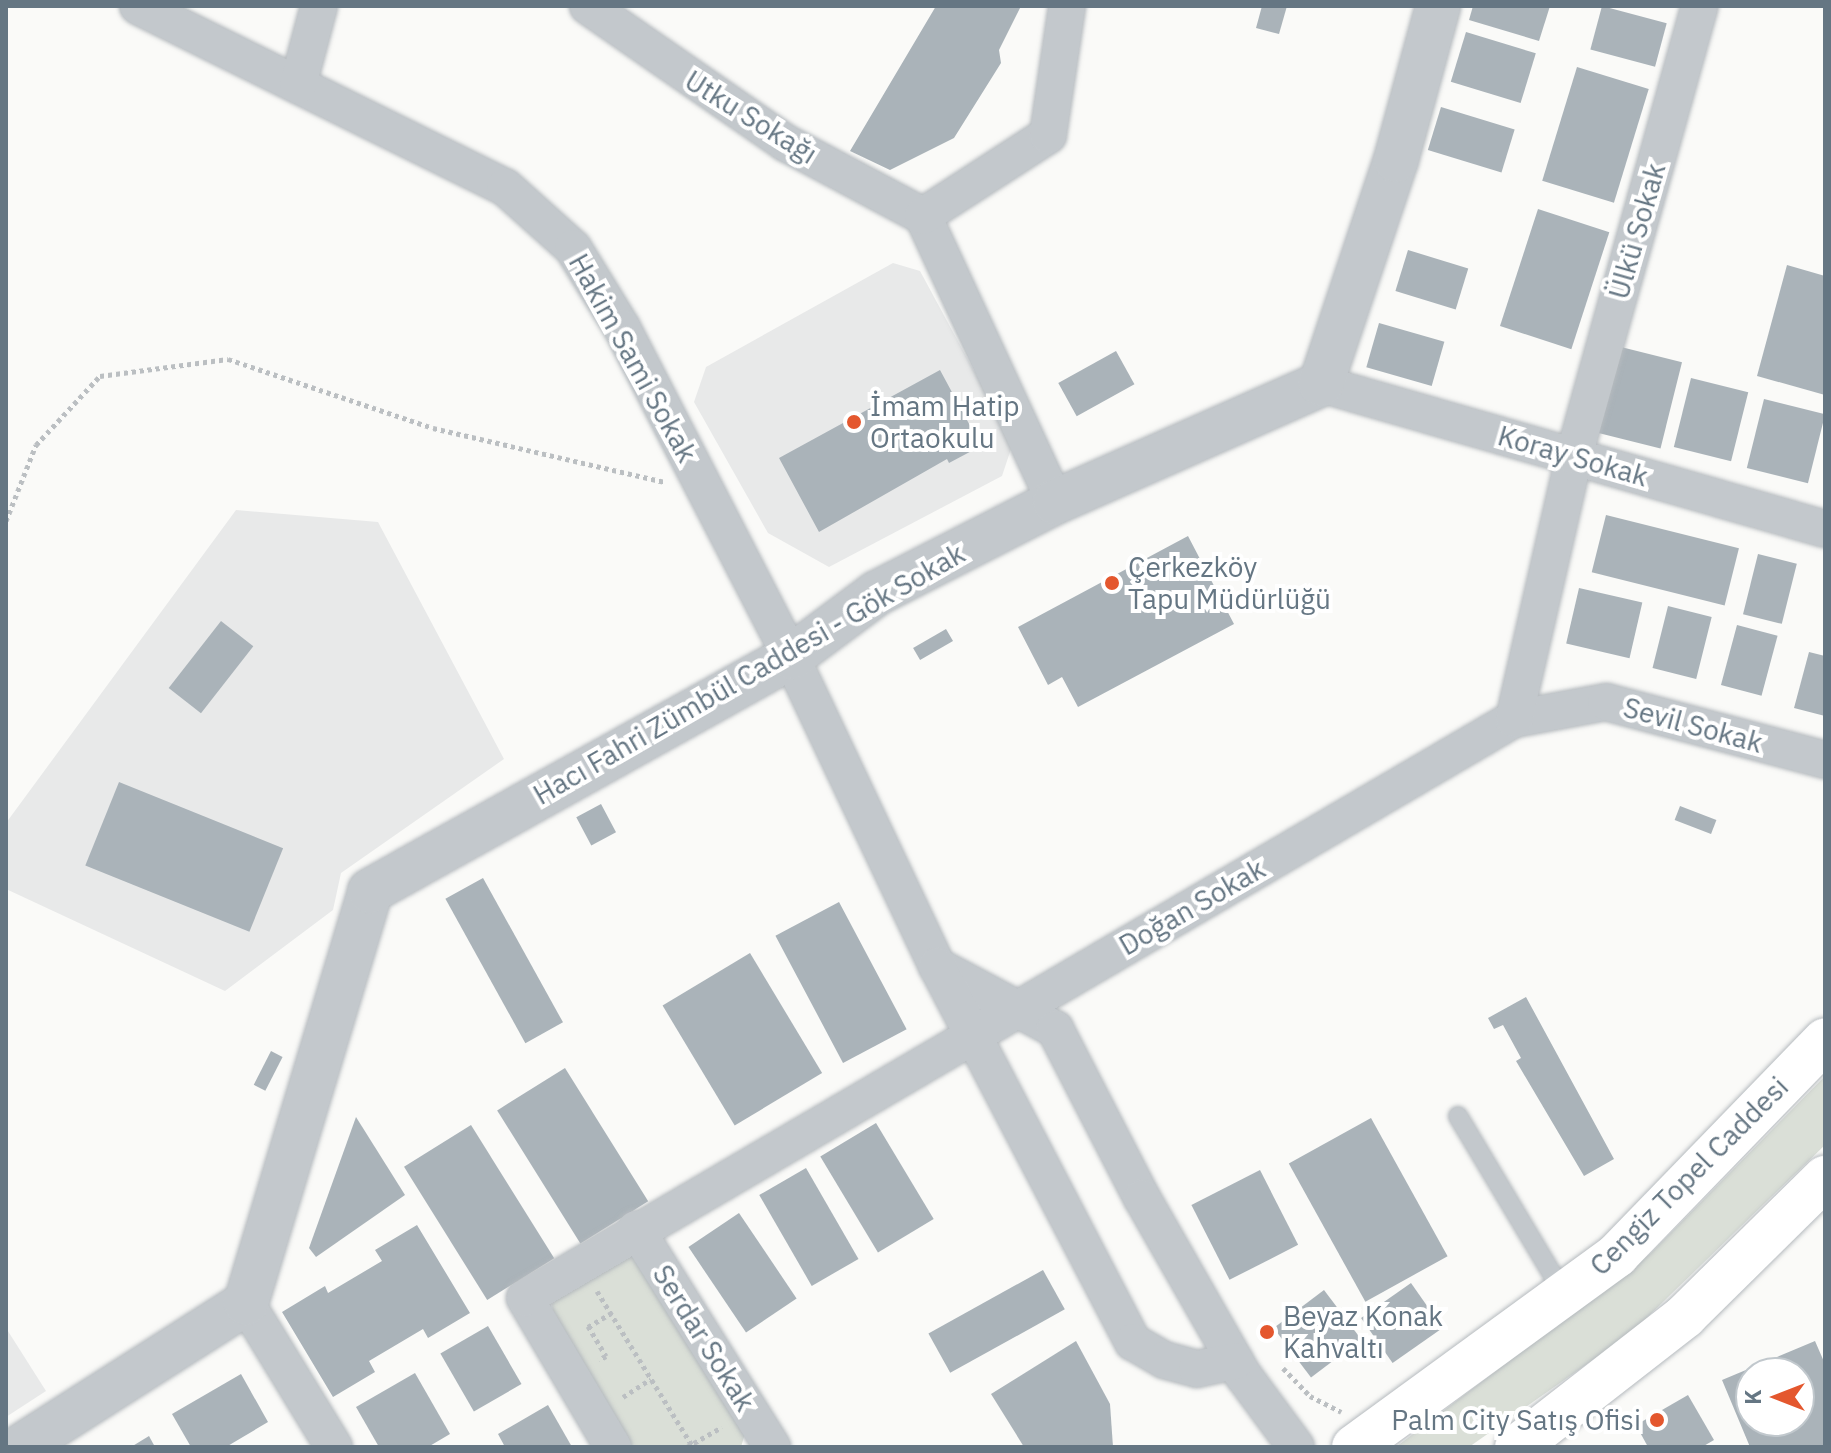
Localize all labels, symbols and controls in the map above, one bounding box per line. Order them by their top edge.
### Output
street label: Utku Sokağı [679,63,823,171]
street label: Ülkü Sokak [1602,159,1672,303]
street label: Hakim Sami Sokak [562,248,704,468]
place label: İmam Hatip Ortaokulu [870,389,1019,455]
marker: İmam Hatip Ortaokulu [845,413,863,431]
street label: Koray Sokak [1494,419,1652,493]
street label: Hacı Fahri Zümbül Caddesi - Gök Sokak [527,536,971,812]
place label: Çerkezköy Tapu Müdürlüğü [1128,550,1331,616]
marker: Çerkezköy Tapu Müdürlüğü [1103,574,1121,592]
street label: Sevil Sokak [1620,690,1766,760]
street label: Doğan Sokak [1113,852,1271,962]
street label: Cengiz Topel Caddesi [1583,1070,1795,1282]
street label: Serdar Sokak [646,1259,762,1417]
place label: Beyaz Konak Kahvaltı [1283,1299,1443,1365]
marker: Beyaz Konak Kahvaltı [1258,1323,1276,1341]
north arrow [1735,1357,1815,1437]
text: K [1738,1389,1767,1405]
place label: Palm City Satış Ofisi [1391,1403,1641,1437]
marker: Palm City Satış Ofisi [1648,1411,1666,1429]

